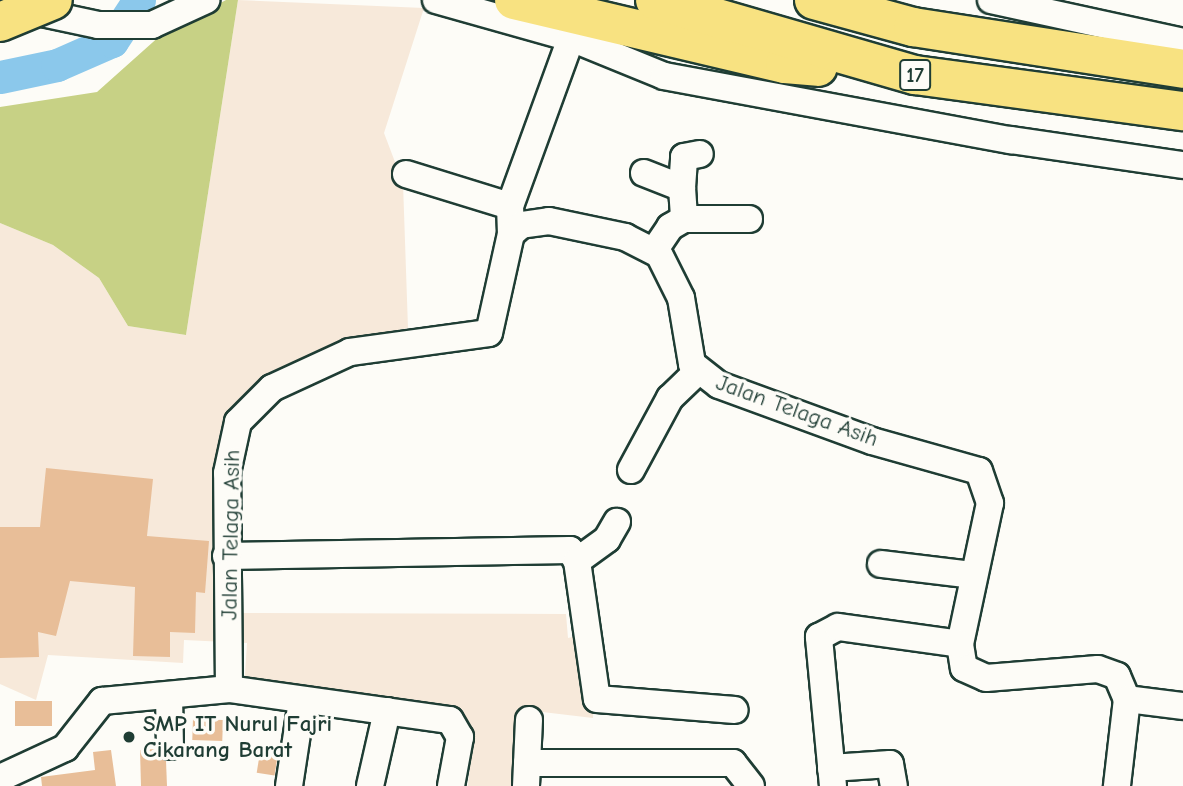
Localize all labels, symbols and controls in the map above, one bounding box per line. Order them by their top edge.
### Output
road number: 17 [898,57,932,92]
street label: Jalan Telaga Asih [712,369,882,453]
street label: Jalan Telaga Asih [216,450,246,620]
place label: SMP IT Nurul Fajri Cikarang Barat [143,710,332,764]
marker: SMP IT Nurul Fajri Cikarang Barat [121,729,137,745]

